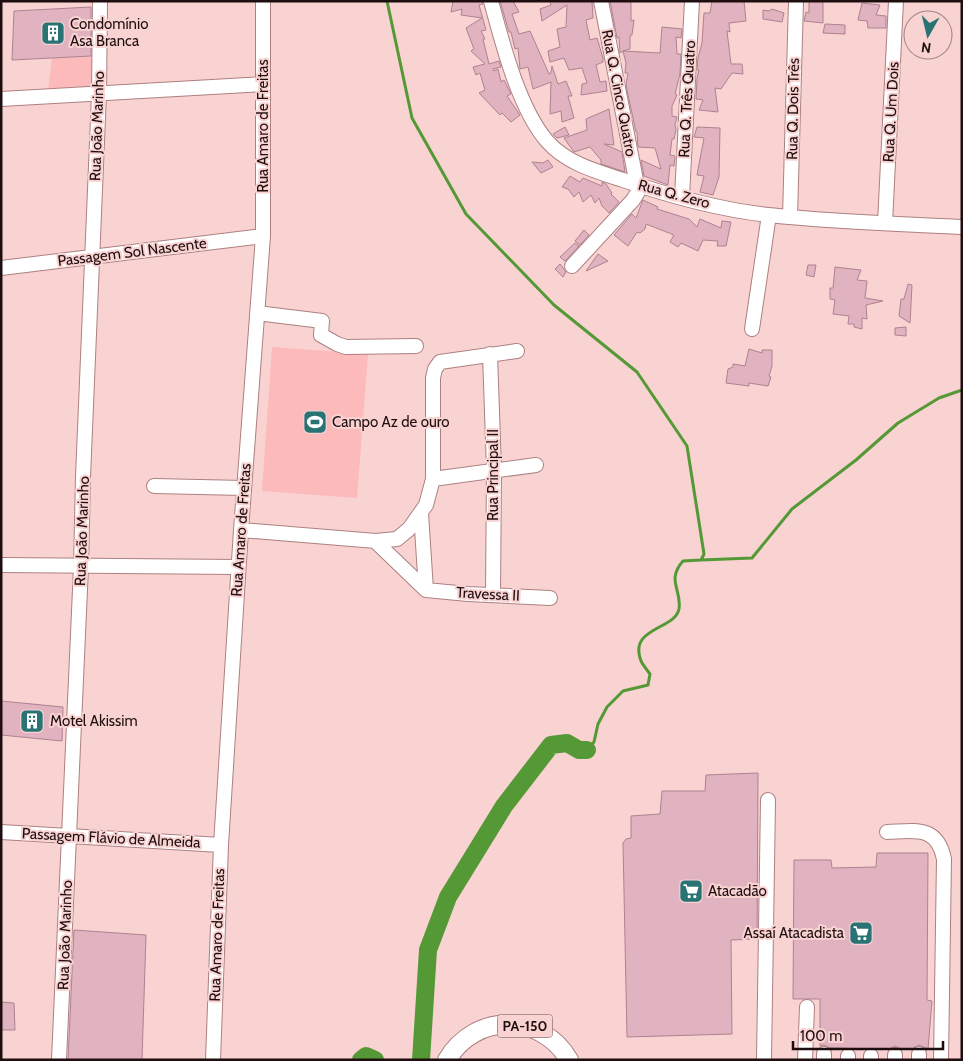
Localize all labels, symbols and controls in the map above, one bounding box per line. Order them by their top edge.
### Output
north arrow [903,10,953,60]
place label: Condomínio Asa Branca [70,15,148,50]
building icon: Condomínio Asa Branca [40,20,66,46]
street label: Rua Q. Cinco Quatro [598,28,640,158]
text: N [920,38,932,57]
street label: Rua Q. Três Quatro [675,40,699,158]
street label: Rua Q. Dois Três [783,58,803,160]
street label: Rua Amaro de Freitas [254,59,272,193]
street label: Rua Q. Um Dois [879,61,903,163]
street label: Rua João Marinho [86,71,108,181]
street label: Rua Q. Zero [636,176,712,212]
street label: Passagem Sol Nascente [56,234,208,270]
sports icon: Campo Az de ouro [302,409,328,435]
place label: Campo Az de ouro [332,413,450,431]
street label: Rua Principal II [484,429,502,521]
street label: Rua Amaro de Freitas [227,463,255,597]
street label: Rua João Marinho [71,476,93,586]
street label: Travessa II [456,583,520,605]
building icon: Motel Akissim [19,708,45,734]
place label: Motel Akissim [50,712,138,730]
street label: Passagem Flávio de Almeida [21,824,202,852]
street label: Rua Amaro de Freitas [206,868,228,1002]
supermarket icon: Atacadão [678,878,704,904]
street label: Rua João Marinho [54,880,76,990]
place label: Atacadão [708,882,767,900]
supermarket icon: Assaí Atacadista [848,920,874,946]
place label: Assaí Atacadista [744,924,845,942]
road number: PA-150 [498,1014,552,1038]
scale bar [793,1018,943,1050]
text: 100 m [800,1027,842,1045]

